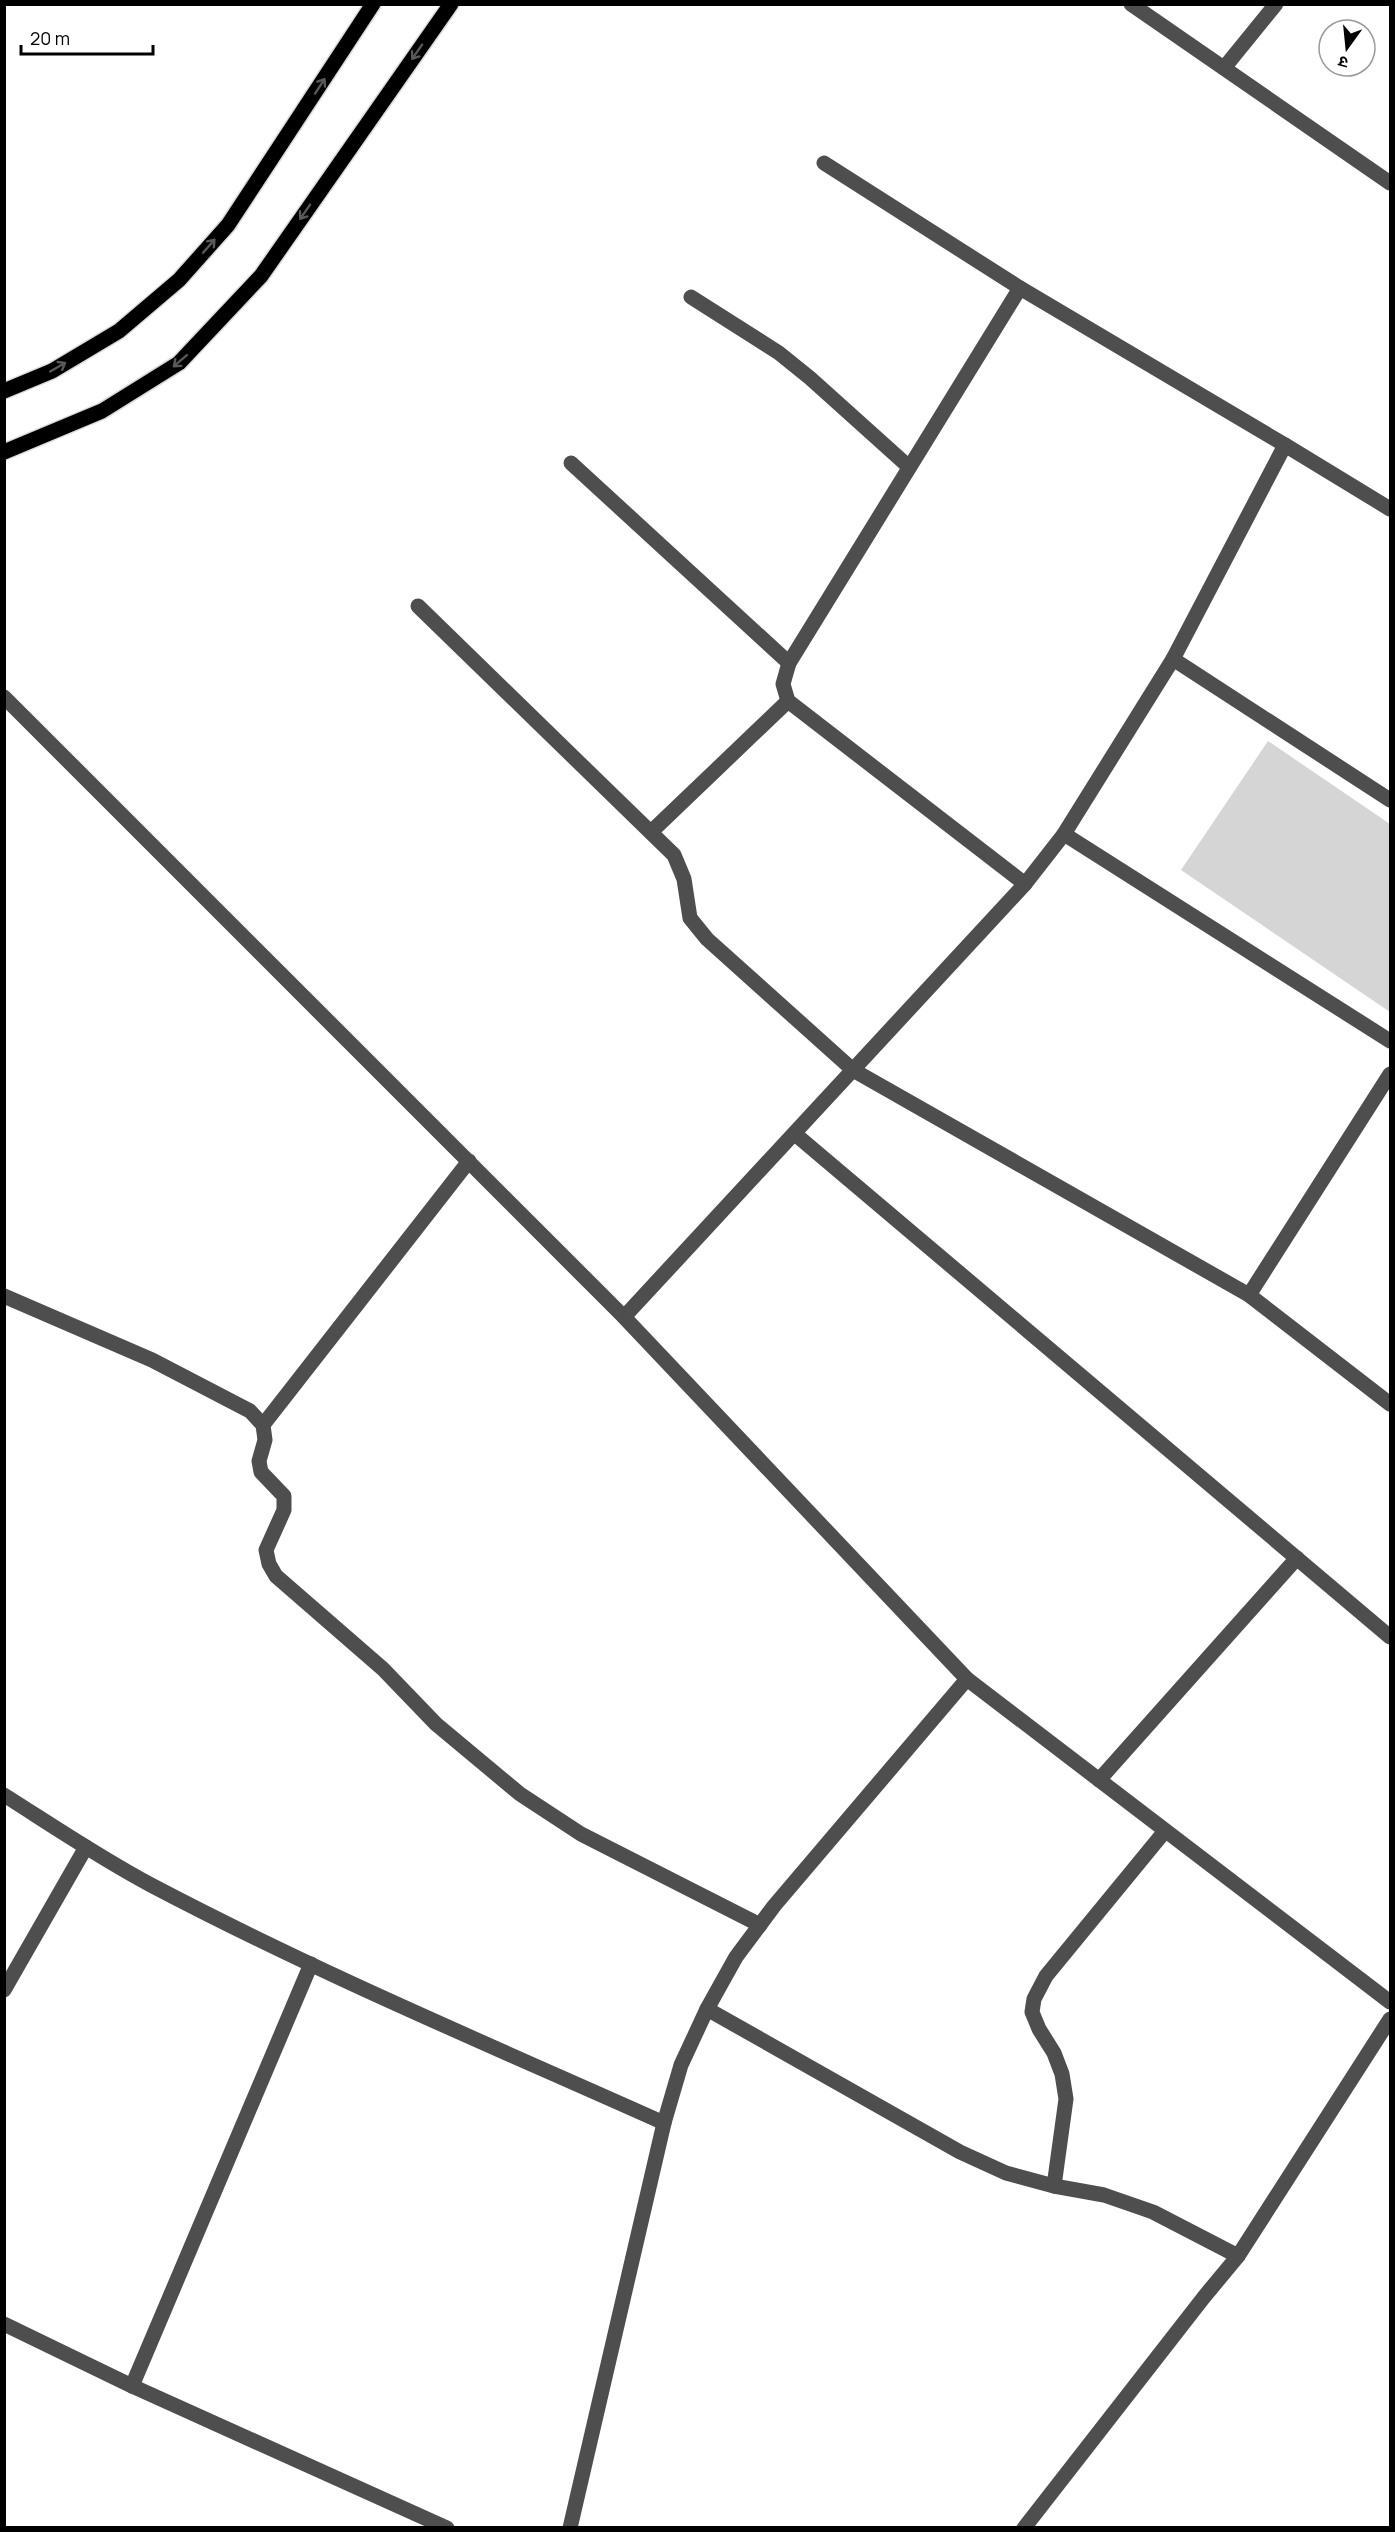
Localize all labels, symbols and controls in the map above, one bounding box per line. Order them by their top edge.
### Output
scale bar [21,18,153,56]
north arrow [1317,18,1377,78]
text: 20 m [30,26,70,50]
one-way arrow [411,44,423,60]
text: उ [1335,50,1350,74]
one-way arrow [314,78,326,95]
one-way arrow [299,203,311,220]
one-way arrow [202,239,216,254]
one-way arrow [173,354,188,368]
one-way arrow [49,361,66,373]

